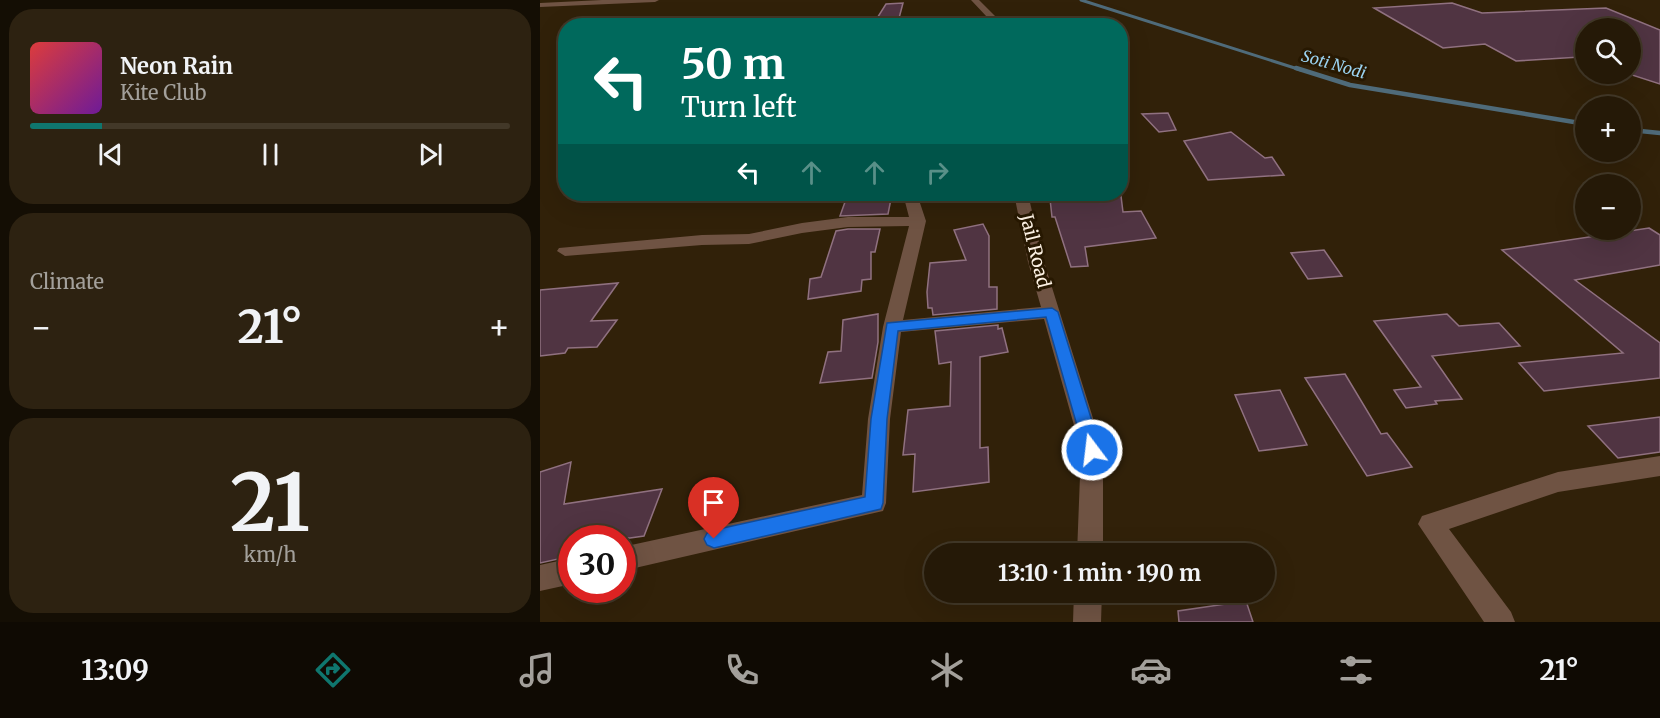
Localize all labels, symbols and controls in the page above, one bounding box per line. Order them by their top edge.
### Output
map controls [1575,18,1641,240]
button: search [1575,18,1641,84]
text: 50 m [681,38,785,90]
icon: left [582,42,660,120]
water label: Soti Nodi [1300,45,1369,83]
text: Neon Rain [120,52,233,80]
text: Kite Club [120,80,206,105]
text: Turn left [681,90,796,124]
button: + [1575,96,1641,162]
icon: previous [94,138,127,171]
icon: pause [254,138,287,171]
icon: next [414,138,447,171]
icon: left [732,156,765,189]
icon: ahead [795,156,828,189]
icon: ahead [858,156,891,189]
icon: right [921,156,954,189]
button: − [1575,174,1641,240]
street label: Jail Road [1015,211,1056,290]
text: Climate [30,269,104,294]
text: 21° [237,299,303,355]
text: − [30,307,52,348]
text: + [488,307,510,348]
position arrow [1060,418,1124,482]
text: 21 [230,454,310,552]
pin [688,477,739,539]
icon: arrive [697,486,730,519]
speed limit sign: 30 [558,525,636,603]
text: km/h [244,542,296,567]
text: 13:10 · 1 min · 190 m [998,559,1201,587]
icon: directions [312,649,354,691]
icon: music [516,649,558,691]
icon: phone [721,649,763,691]
icon: climate [926,649,968,691]
icon: car [1130,649,1172,691]
icon: filters [1335,649,1377,691]
text: 13:09 [81,653,149,687]
text: 21° [1540,653,1579,687]

